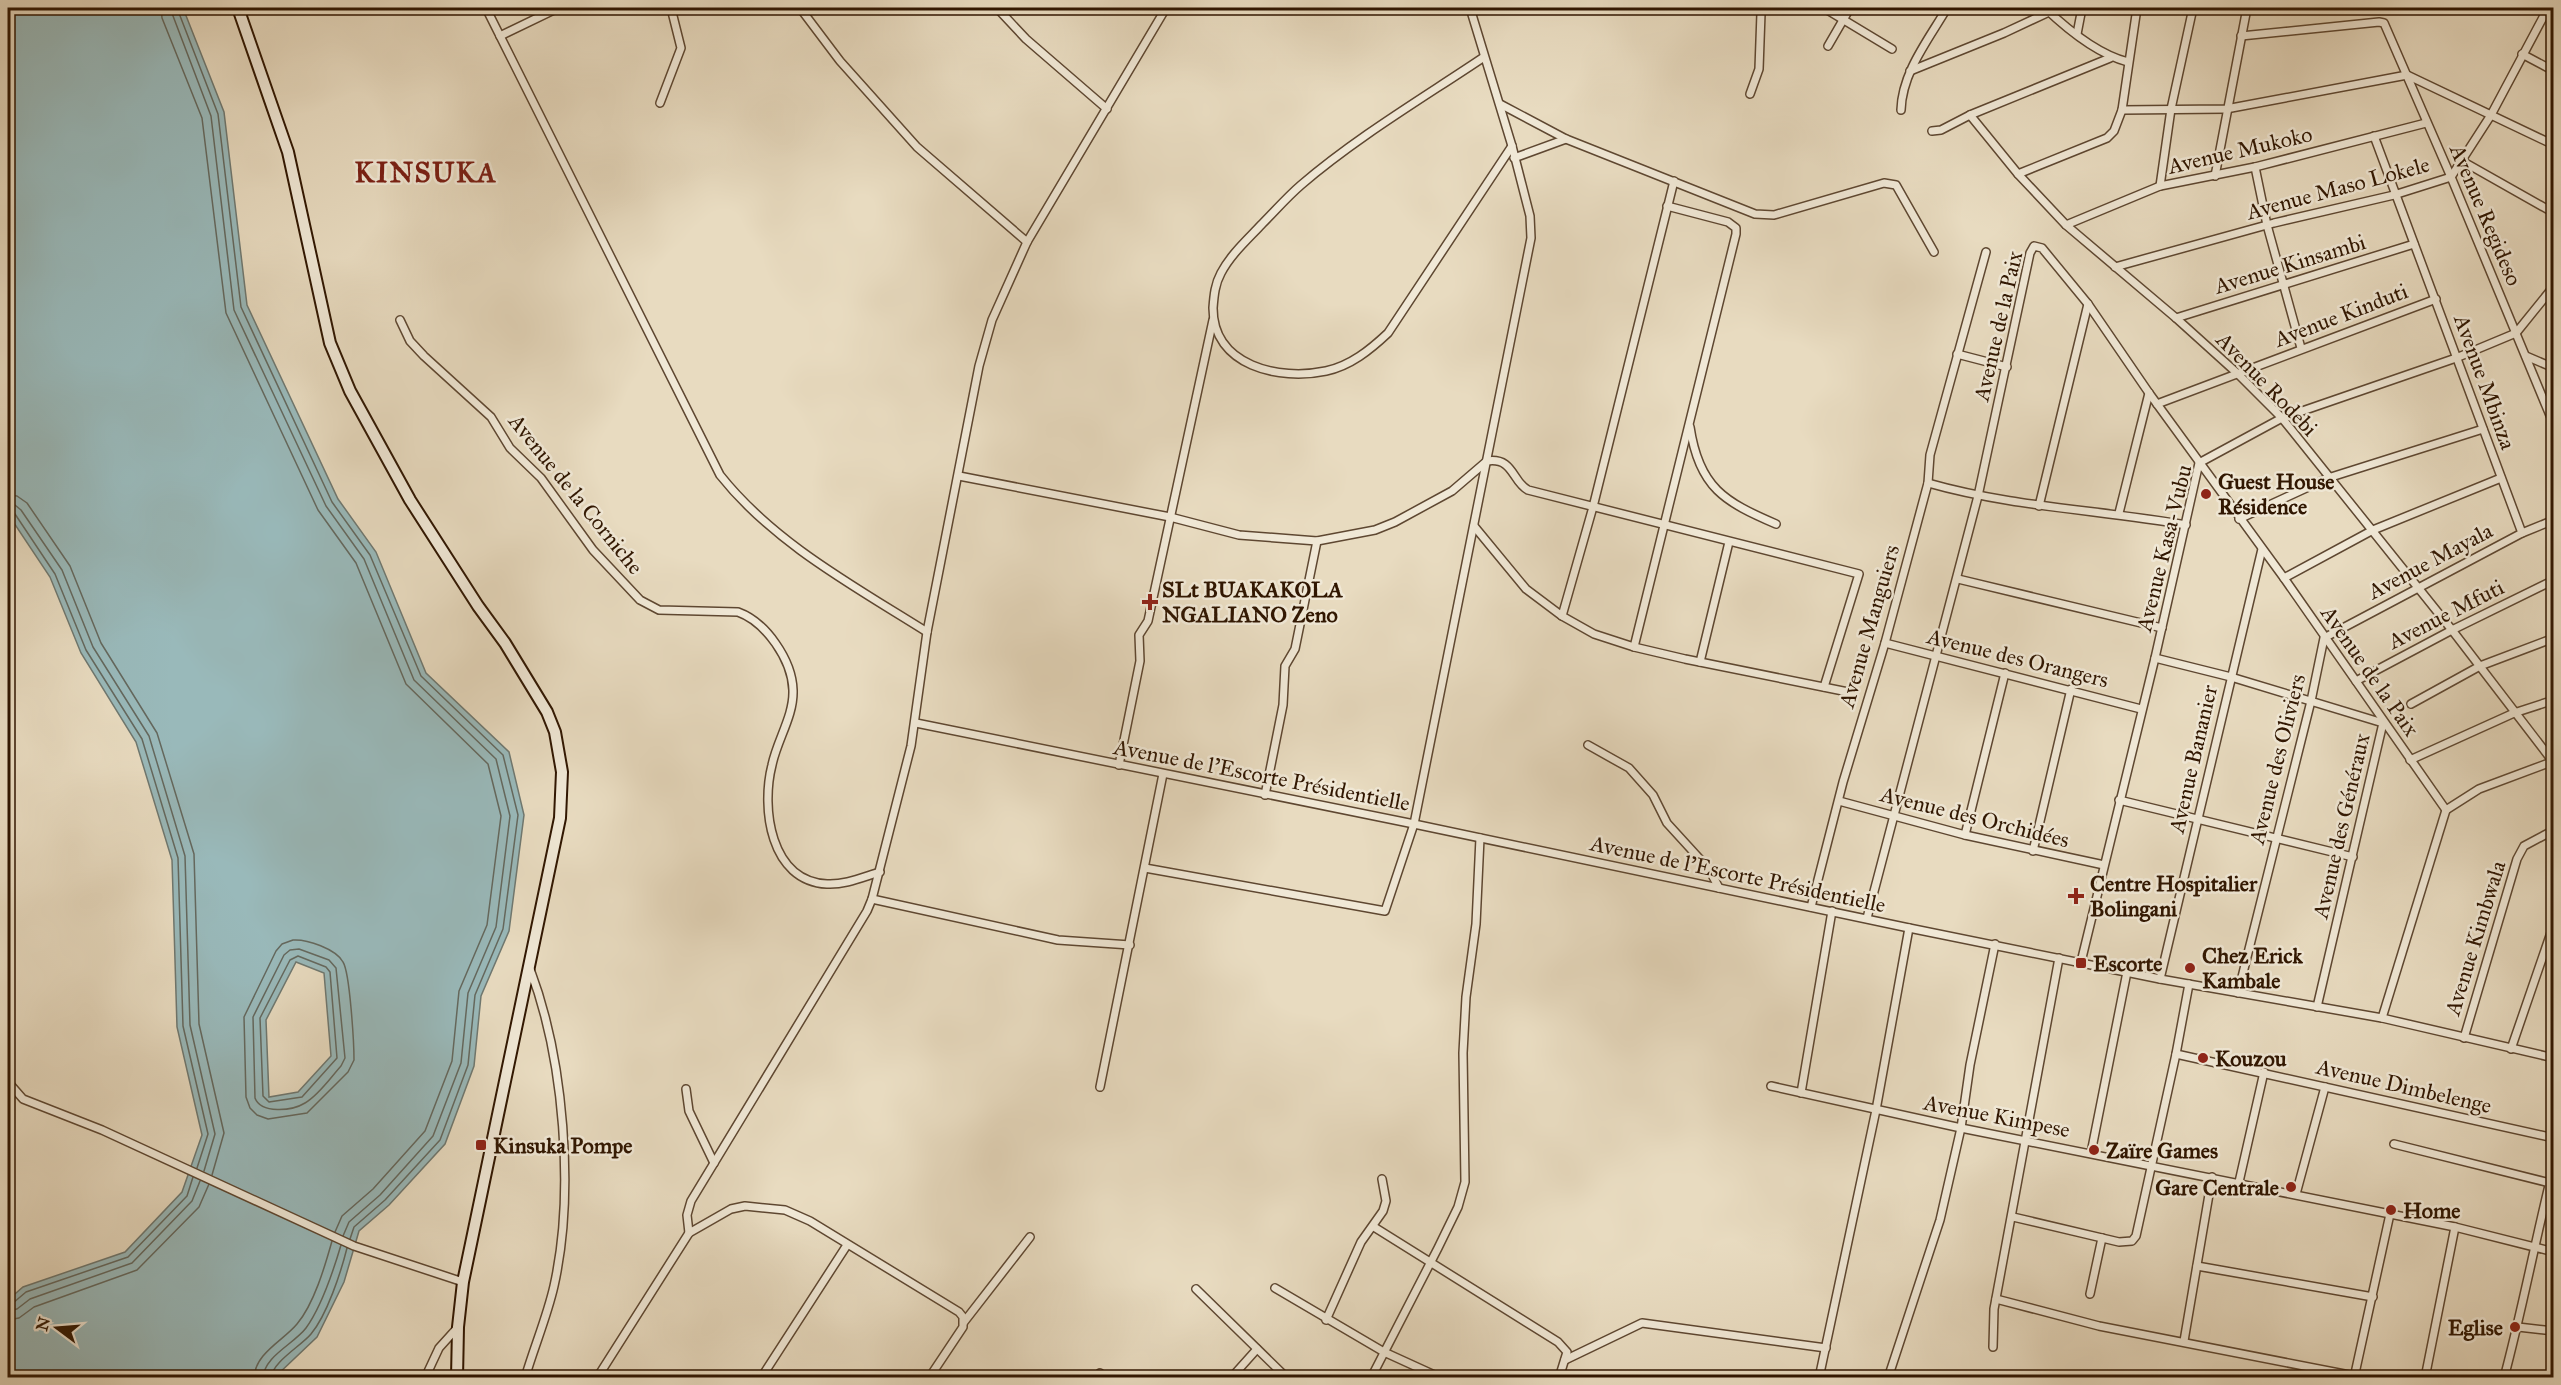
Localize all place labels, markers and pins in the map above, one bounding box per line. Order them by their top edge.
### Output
place label: Guest House Résidence [2218,468,2334,520]
marker: Guest House Résidence [2199,487,2213,501]
place label: SLt BUAKAKOLA NGALIANO Zeno [1162,576,1343,628]
marker: SLt BUAKAKOLA NGALIANO Zeno [1143,595,1157,609]
place label: Centre Hospitalier Bolingani [2090,870,2258,922]
marker: Centre Hospitalier Bolingani [2067,887,2085,905]
place label: Chez Erick Kambale [2202,942,2303,994]
place label: Escorte [2093,950,2162,977]
marker: Escorte [2074,956,2088,970]
marker: Chez Erick Kambale [2183,961,2197,975]
place label: Kouzou [2215,1045,2287,1072]
marker: Kouzou [2196,1051,2210,1065]
place label: Kinsuka Pompe [493,1132,632,1159]
place label: Zaïre Games [2106,1137,2218,1164]
marker: Kinsuka Pompe [474,1138,488,1152]
marker: Zaïre Games [2087,1143,2101,1157]
place label: Gare Centrale [2155,1174,2279,1201]
marker: Gare Centrale [2284,1180,2298,1194]
place label: Home [2403,1197,2461,1224]
marker: Home [2384,1203,2398,1217]
place label: Eglise [2448,1314,2503,1341]
marker: Eglise [2508,1320,2522,1334]

